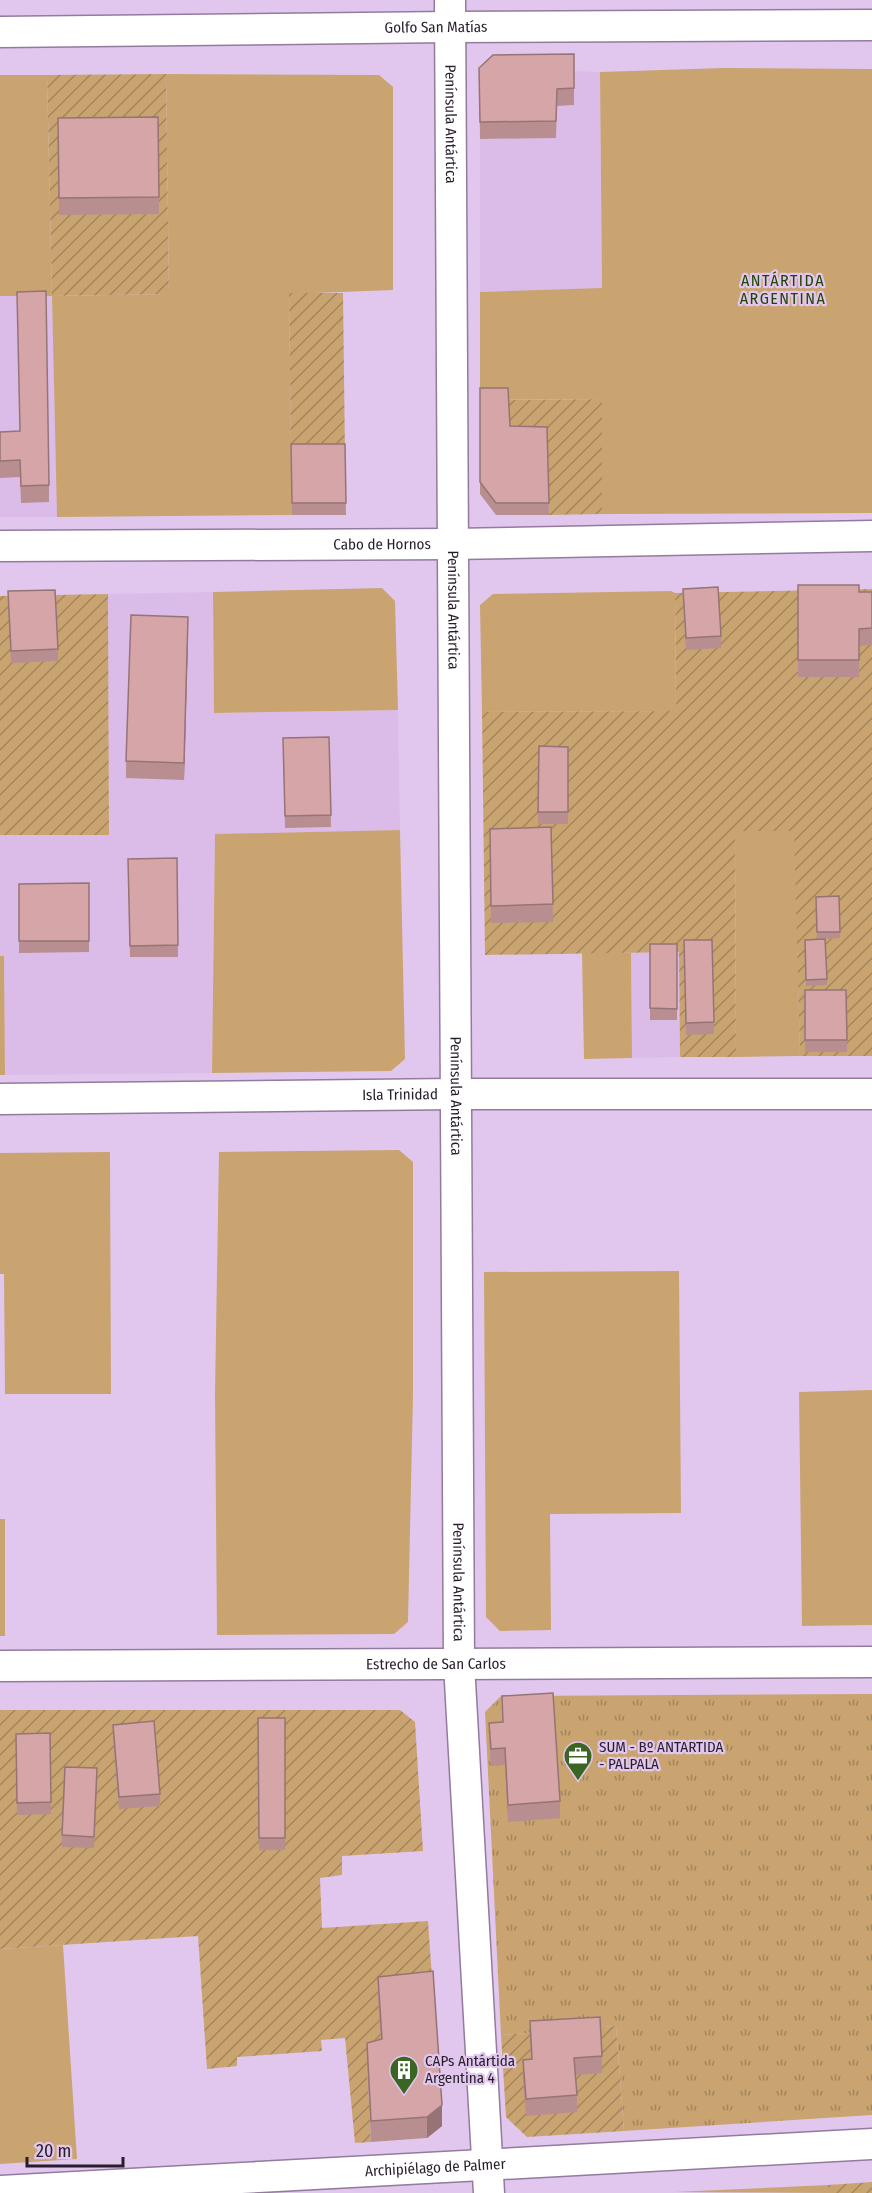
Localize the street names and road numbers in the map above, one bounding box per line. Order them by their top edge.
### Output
street label: Golfo San Matías [384,18,487,37]
street label: Península Antártica [441,64,460,184]
street label: Cabo de Hornos [333,535,431,554]
street label: Península Antártica [444,550,463,670]
street label: Península Antártica [447,1036,465,1156]
street label: Isla Trinidad [362,1085,438,1104]
street label: Península Antártica [449,1522,468,1642]
street label: Estrecho de San Carlos [366,1655,506,1673]
street label: Archipiélago de Palmer [365,2155,507,2180]

